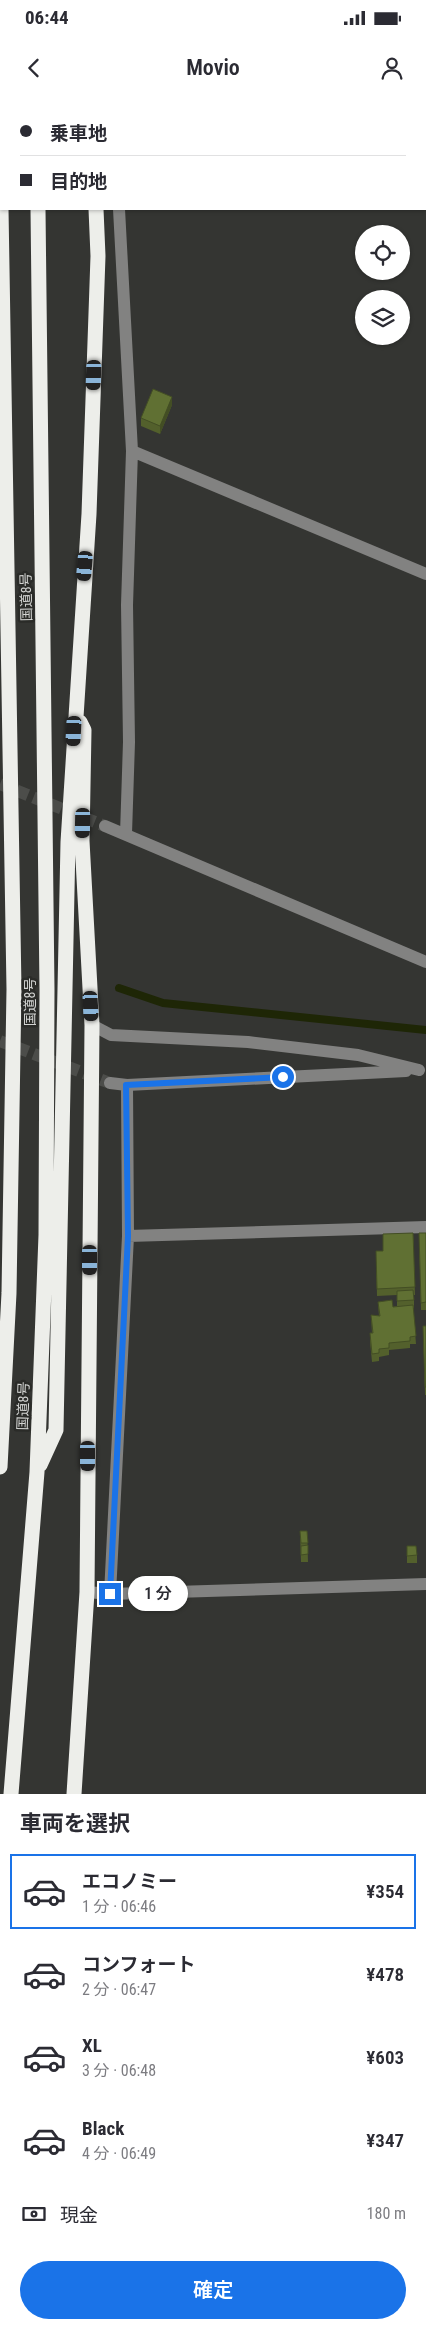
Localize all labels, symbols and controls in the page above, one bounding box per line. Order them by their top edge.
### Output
text: 06:44 [25,6,69,29]
icon: back [20,54,48,82]
icon: person [378,54,406,82]
text: Movio [186,55,240,80]
text: 乗車地 [50,122,107,145]
text: 目的地 [50,170,107,193]
map controls [355,225,410,345]
button: locate [355,225,410,280]
button: layers [355,290,410,345]
car [85,360,102,390]
car [76,550,93,582]
street label: 国道8号 [18,572,34,622]
car [65,716,82,746]
car [75,808,90,838]
street label: 国道8号 [22,978,38,1026]
car [82,991,99,1021]
route start [272,1066,294,1088]
car [82,1245,97,1275]
street label: 国道8号 [14,1381,32,1431]
car [80,1441,95,1471]
callout: 1 分 [128,1576,188,1612]
route end [99,1583,121,1605]
text: 1 分 [144,1584,172,1603]
text: 車両を選択 [20,1811,130,1836]
icon: car [22,1869,67,1914]
text: エコノミー [82,1870,177,1893]
text: ¥354 [366,1880,404,1903]
text: 1 分 · 06:46 [82,1897,156,1916]
icon: car [22,1952,67,1997]
text: コンフォート [82,1953,195,1976]
text: ¥478 [366,1963,404,1986]
text: 2 分 · 06:47 [82,1980,156,1999]
text: XL [82,2034,102,2057]
icon: car [22,2035,67,2080]
text: ¥603 [366,2046,404,2069]
text: 3 分 · 06:48 [82,2061,156,2080]
text: Black [82,2117,124,2140]
icon: car [22,2118,67,2163]
text: ¥347 [366,2129,404,2152]
text: 4 分 · 06:49 [82,2144,156,2163]
icon: cash [20,2200,48,2228]
text: 現金 [60,2204,98,2227]
text: 180 m [367,2204,406,2223]
button: 確定 [20,2261,406,2319]

